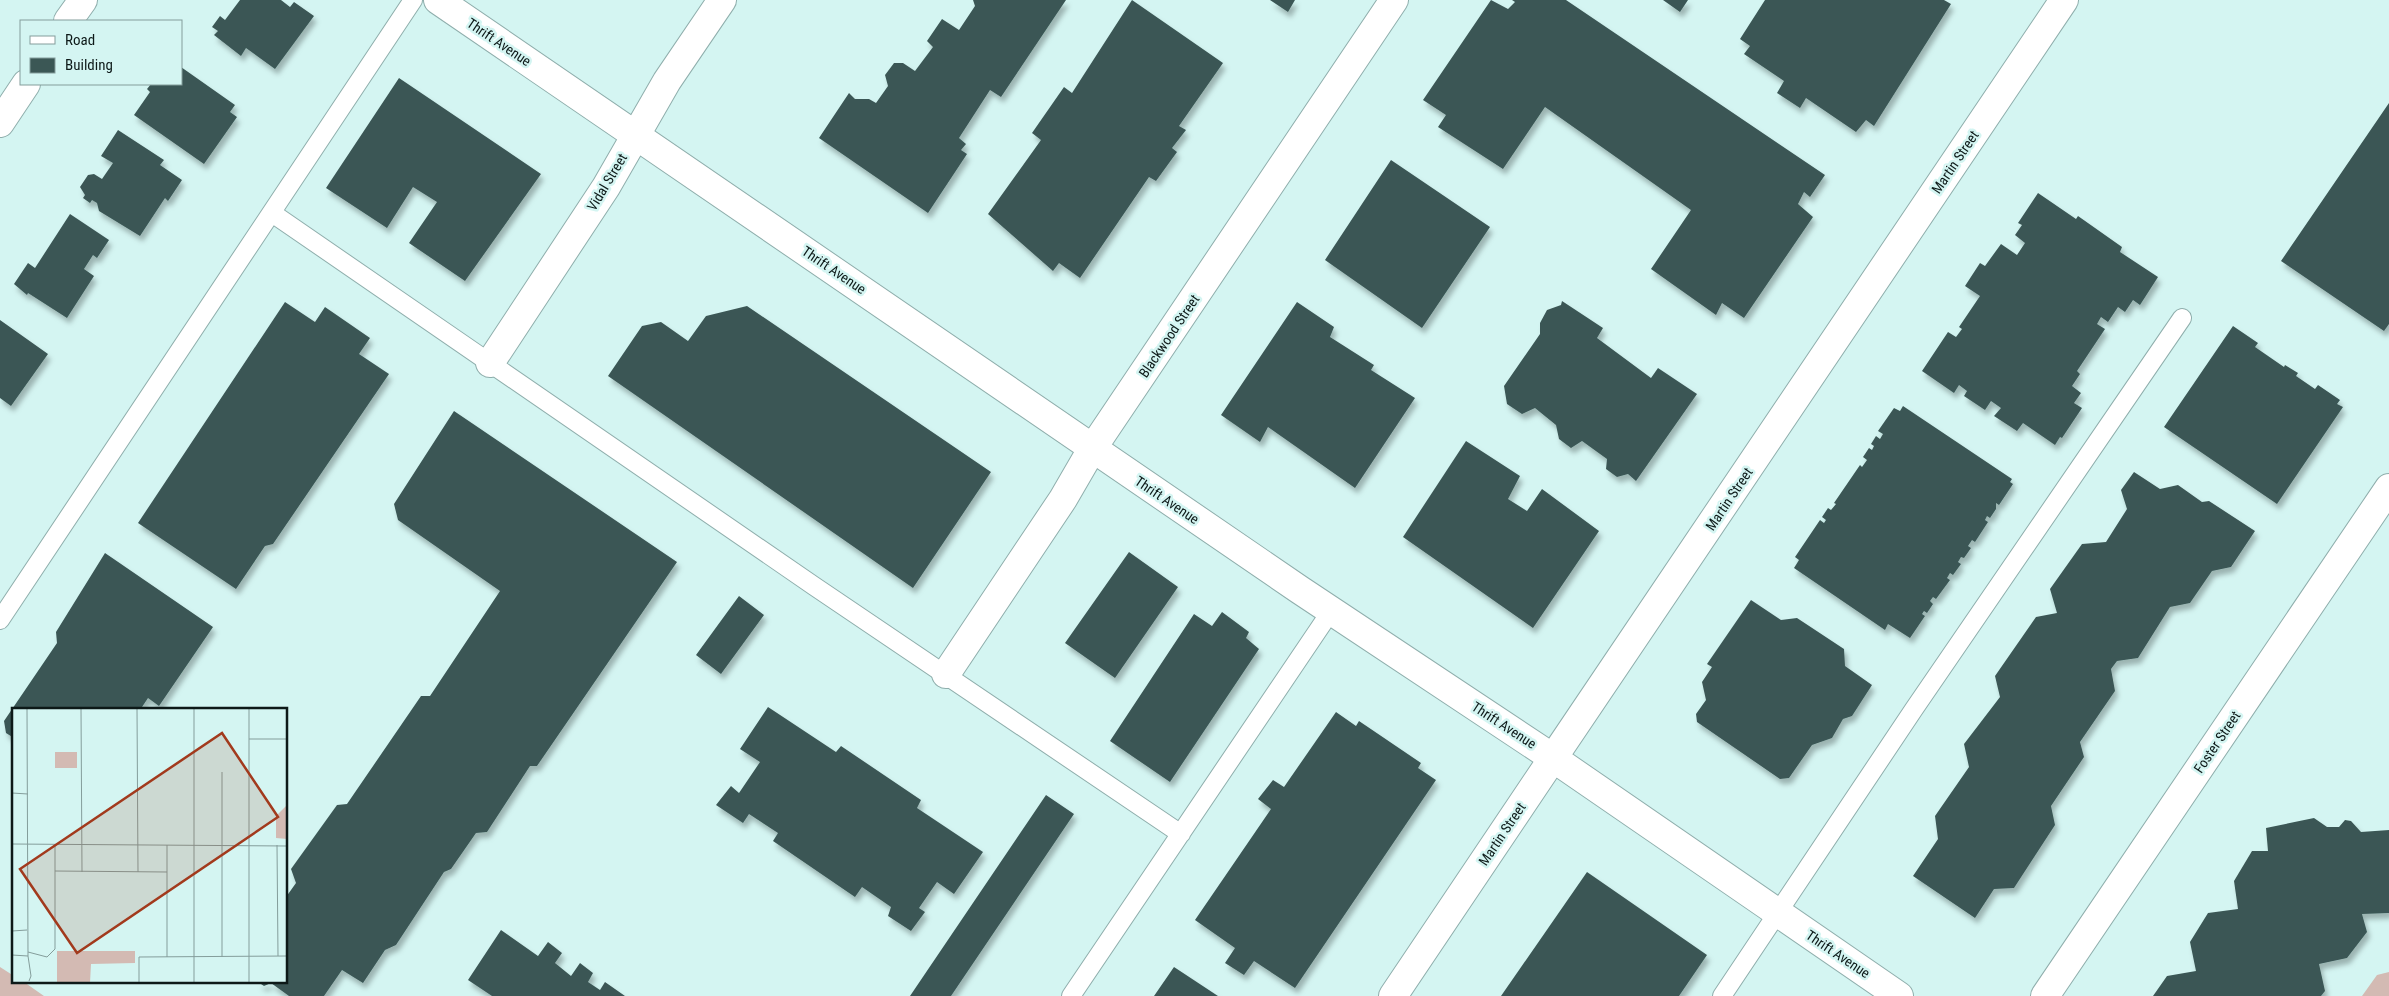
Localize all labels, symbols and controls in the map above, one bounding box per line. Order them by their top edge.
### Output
street label: Thrift Avenue [464,15,534,69]
legend [20,20,182,85]
text: Road [65,31,95,49]
text: Building [65,56,113,74]
street label: Martin Street [1928,128,1982,196]
street label: Vidal Street [584,150,630,214]
street label: Thrift Avenue [799,243,869,297]
street label: Blackwood Street [1135,292,1203,380]
street label: Martin Street [1702,465,1756,533]
street label: Thrift Avenue [1132,473,1202,527]
street label: Thrift Avenue [1469,698,1540,752]
inset map [12,708,288,984]
street label: Foster Street [2191,708,2243,776]
street label: Martin Street [1475,800,1529,868]
street label: Thrift Avenue [1803,927,1873,981]

